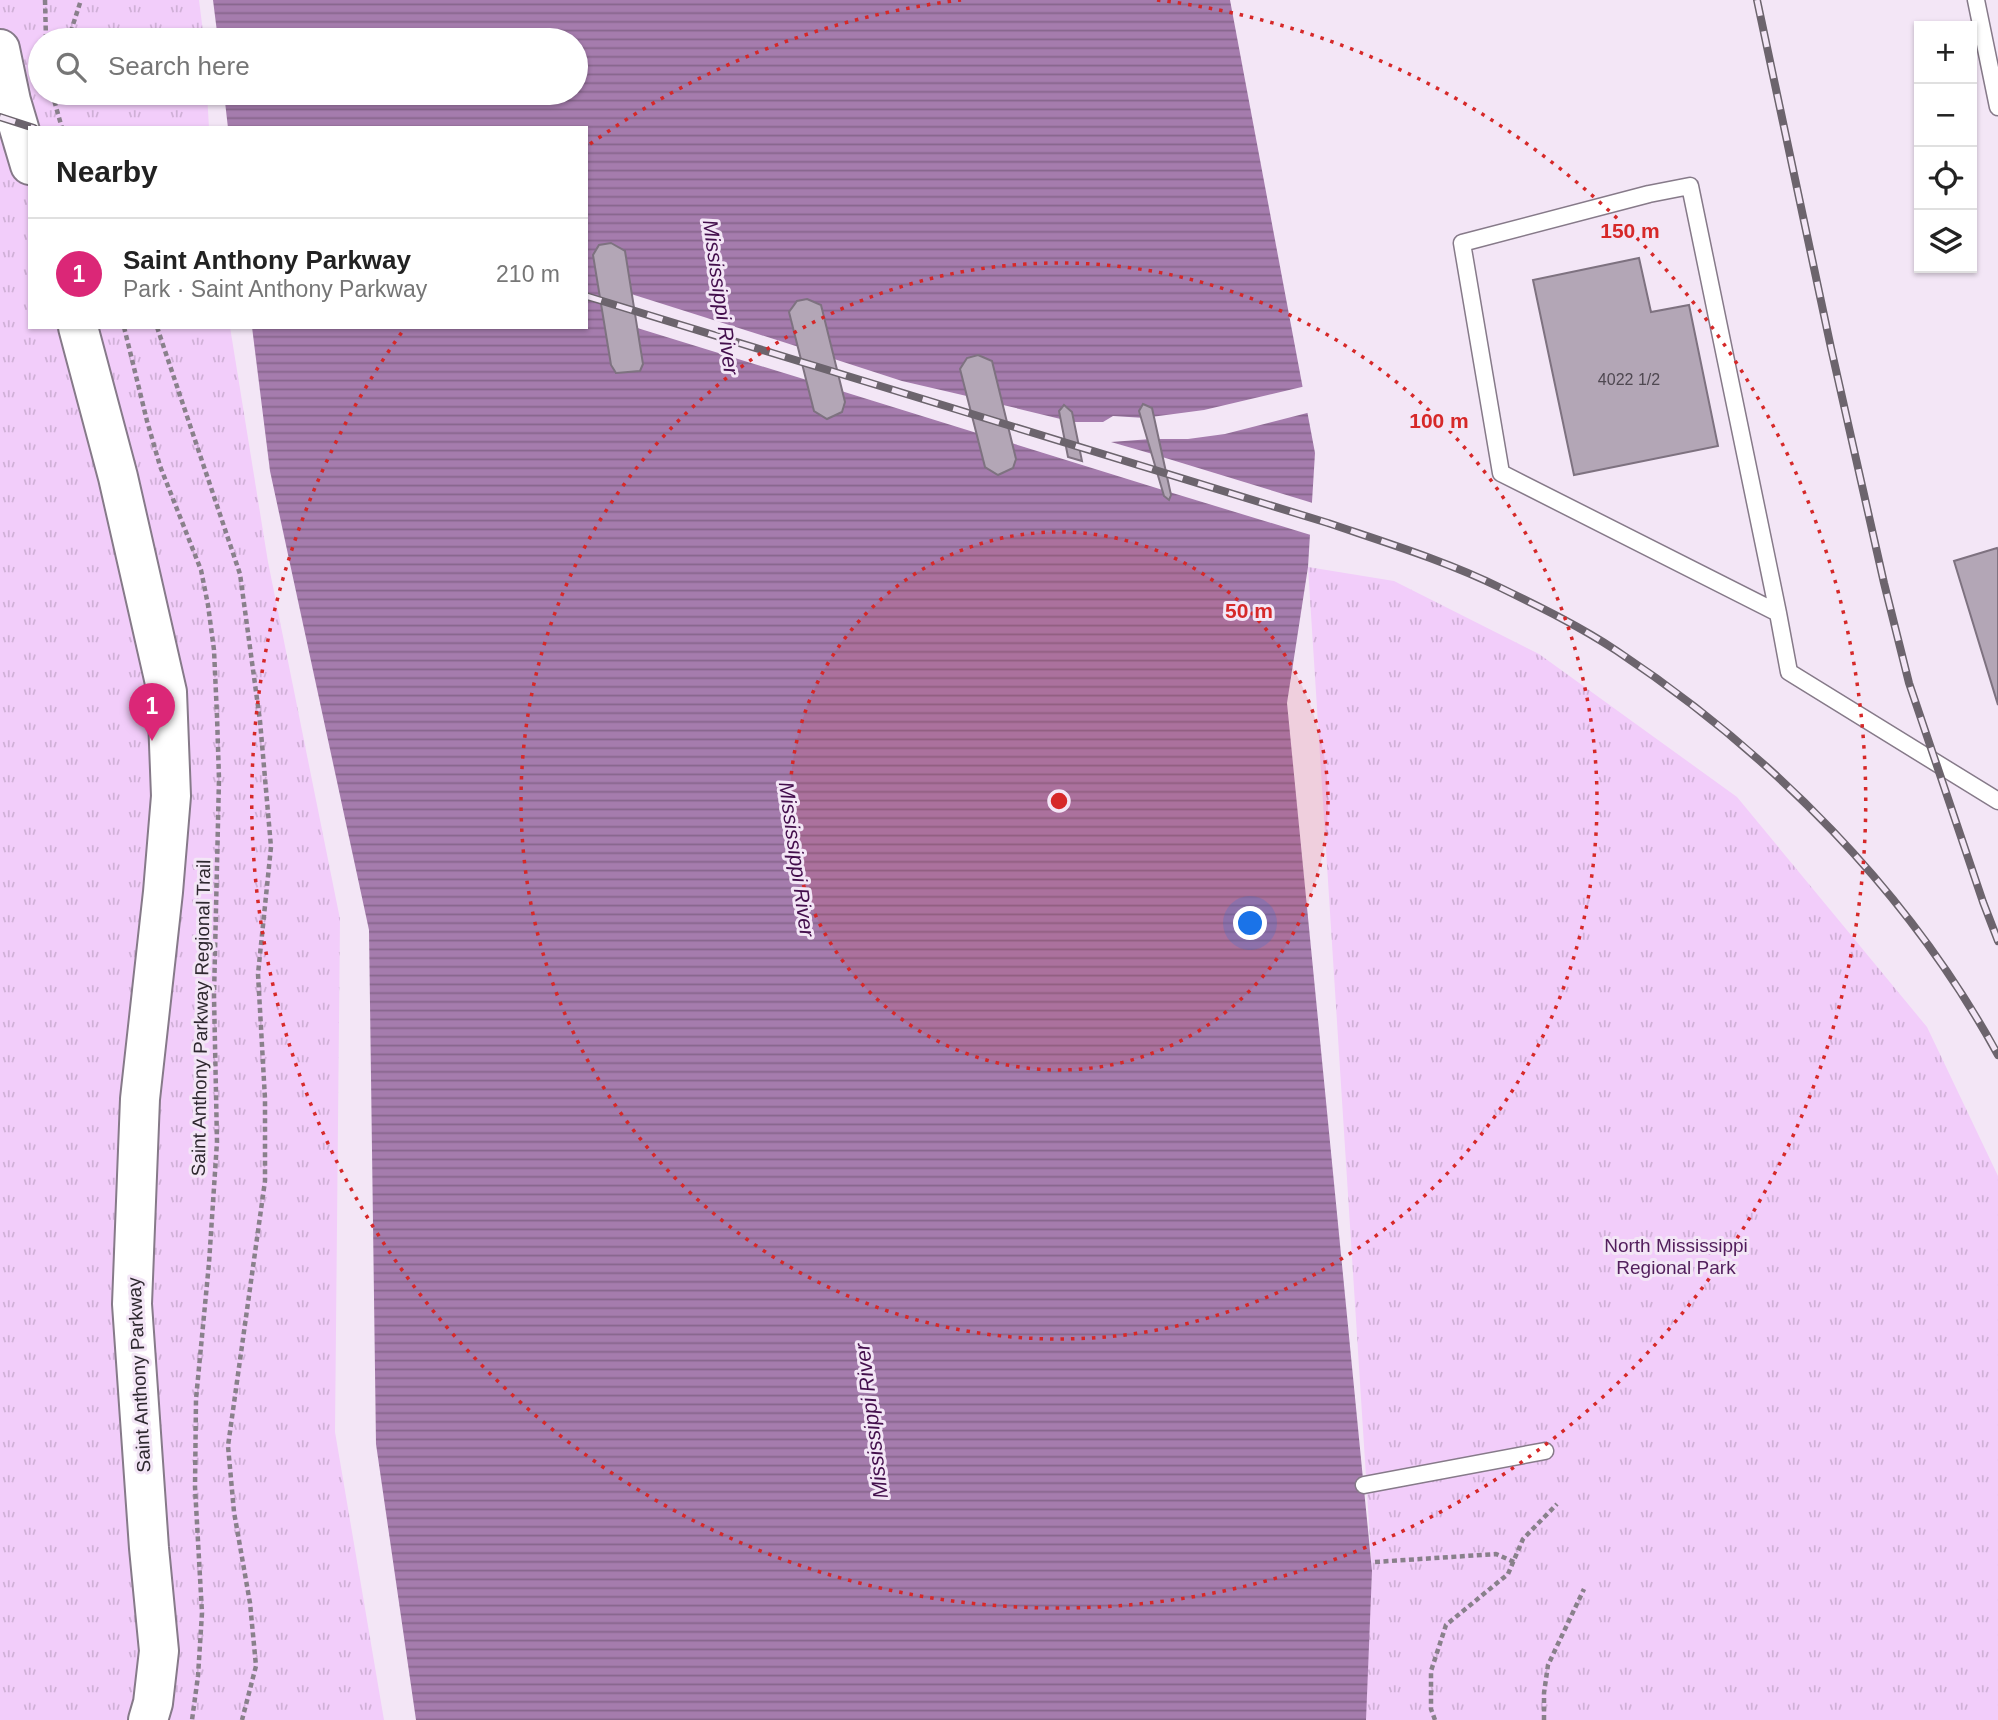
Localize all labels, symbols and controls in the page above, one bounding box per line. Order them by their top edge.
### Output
map controls [1914,21,1977,273]
button: + [1914,21,1977,84]
search box [28,28,588,105]
icon: search [52,48,90,86]
text: Search here [108,51,250,81]
button: − [1914,84,1977,147]
button: locate [1914,147,1977,210]
text: Nearby [56,155,158,188]
button: layers [1914,210,1977,273]
water label: Mississippi River [699,218,743,377]
text: 150 m [1600,219,1660,242]
text: Saint Anthony Parkway [123,245,411,275]
text: 1 [73,261,85,287]
text: 210 m [496,261,560,287]
text: Park · Saint Anthony Parkway [123,276,427,302]
house number: 4022 1/2 [1598,371,1660,388]
text: 100 m [1409,409,1469,432]
text: 50 m [1225,599,1273,622]
pin: 1 [129,683,175,741]
water label: Mississippi River [775,780,819,939]
centre of rings [1047,789,1071,813]
street label: Saint Anthony Parkway Regional Trail [188,859,214,1177]
your location [1233,906,1267,940]
park label: North Mississippi Regional Park [1604,1235,1748,1278]
street label: Saint Anthony Parkway [123,1276,155,1473]
water label: Mississippi River [850,1341,892,1500]

